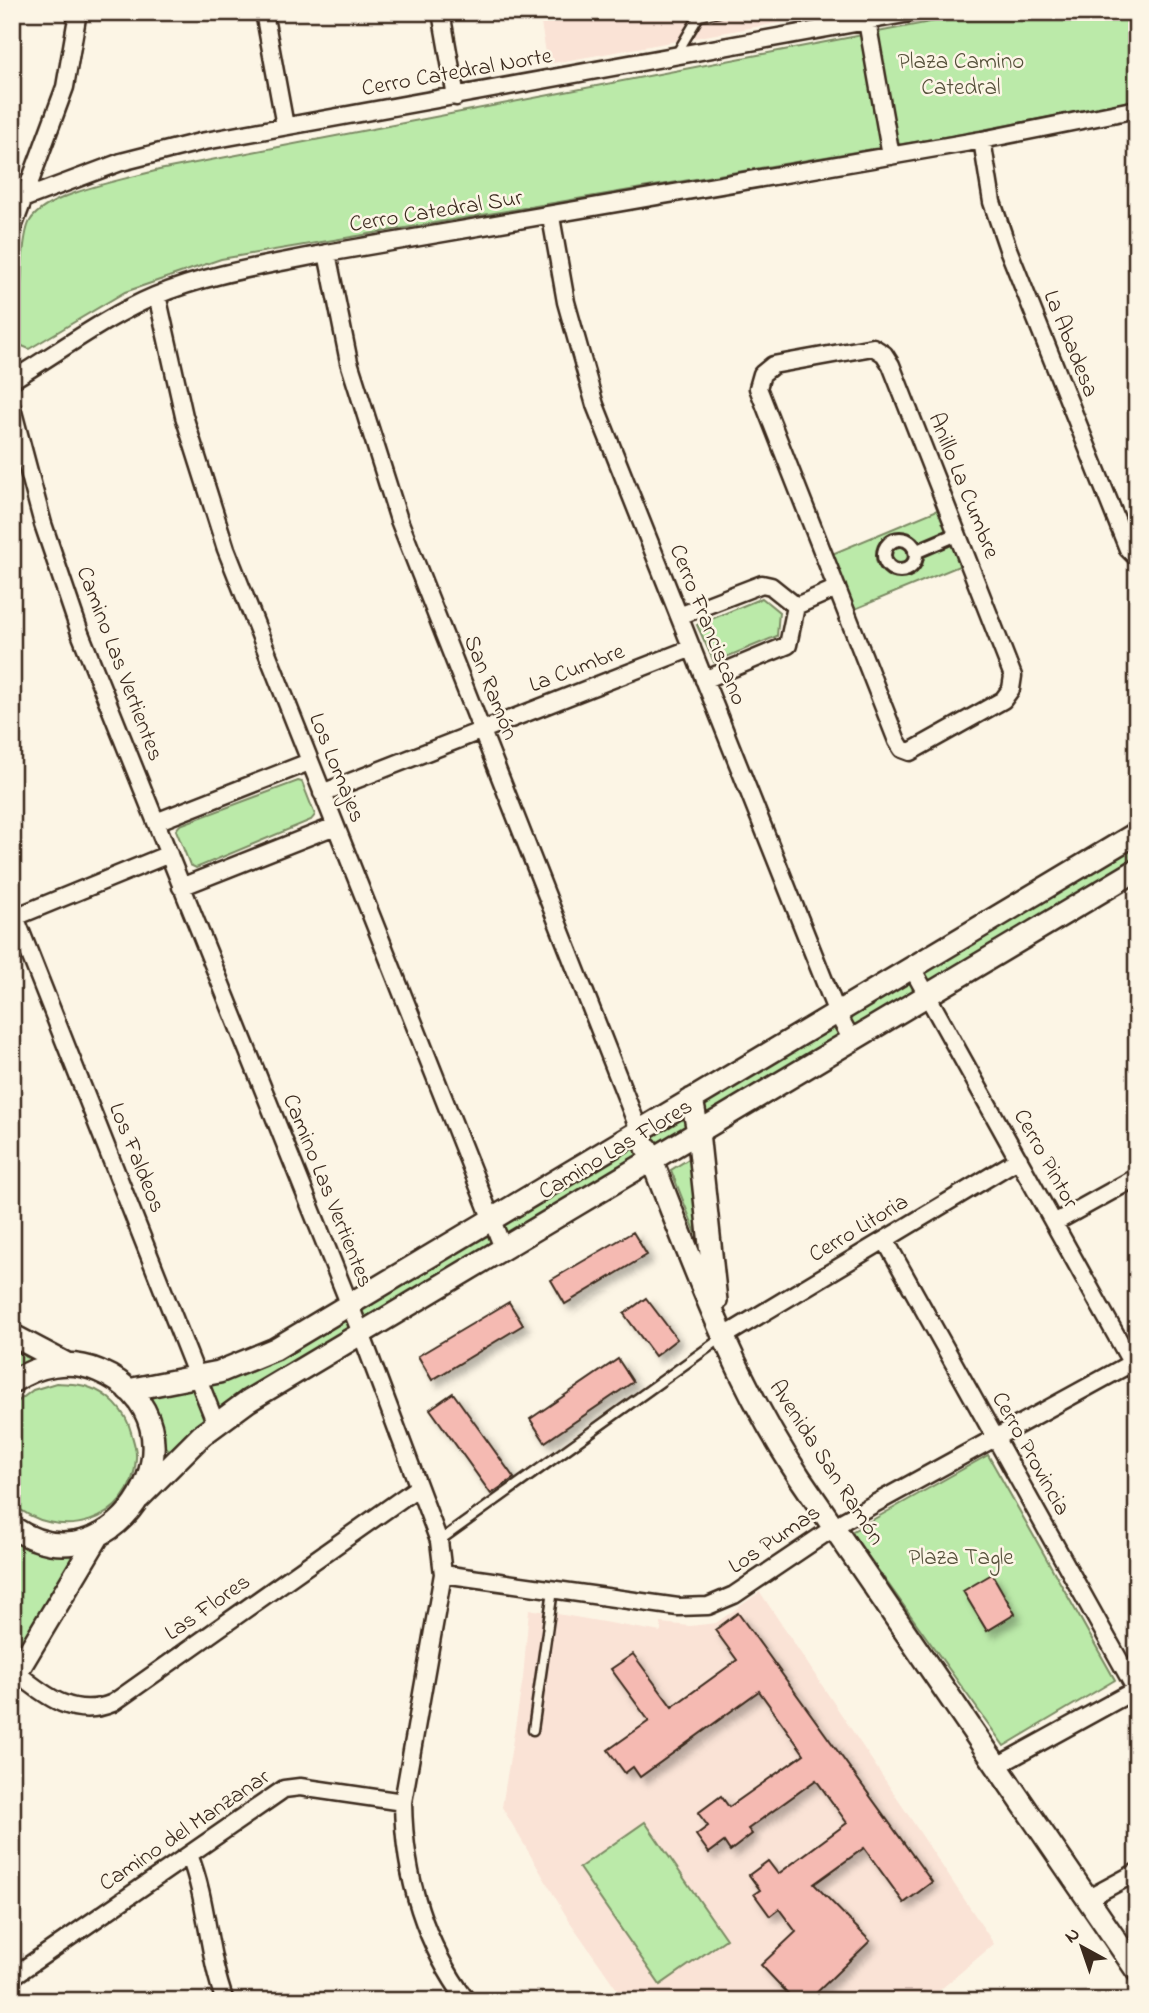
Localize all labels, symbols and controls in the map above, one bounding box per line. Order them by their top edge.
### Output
street label: Cerro Catedral Norte [359,40,555,106]
park label: Plaza Camino Catedral [898,46,1024,105]
street label: Cerro Catedral Sur [347,182,526,242]
street label: La Abadesa [1034,286,1106,402]
street label: Anillo La Cumbre [919,408,1008,565]
street label: Cerro Franciscano [660,540,754,710]
street label: Camino Las Vertientes [67,562,171,766]
street label: San Ramón [454,631,526,745]
street label: La Cumbre [524,635,630,702]
street label: Los Lomajes [299,708,373,828]
street label: Camino Las Vertientes [273,1089,381,1293]
street label: Camino Las Flores [533,1091,699,1209]
street label: Los Faldeos [99,1098,173,1218]
street label: Cerro Pintor [1004,1103,1086,1215]
street label: Cerro Litoria [803,1186,915,1272]
street label: Avenida San Ramón [760,1374,892,1552]
street label: Cerro Provincia [982,1386,1078,1522]
street label: Los Pumas [722,1497,828,1583]
park label: Plaza Tagle [908,1542,1014,1576]
street label: Las Flores [158,1566,258,1650]
street label: Camino del Manzanar [93,1761,278,1900]
north arrow [1048,1912,1118,1982]
text: N [1059,1921,1086,1950]

